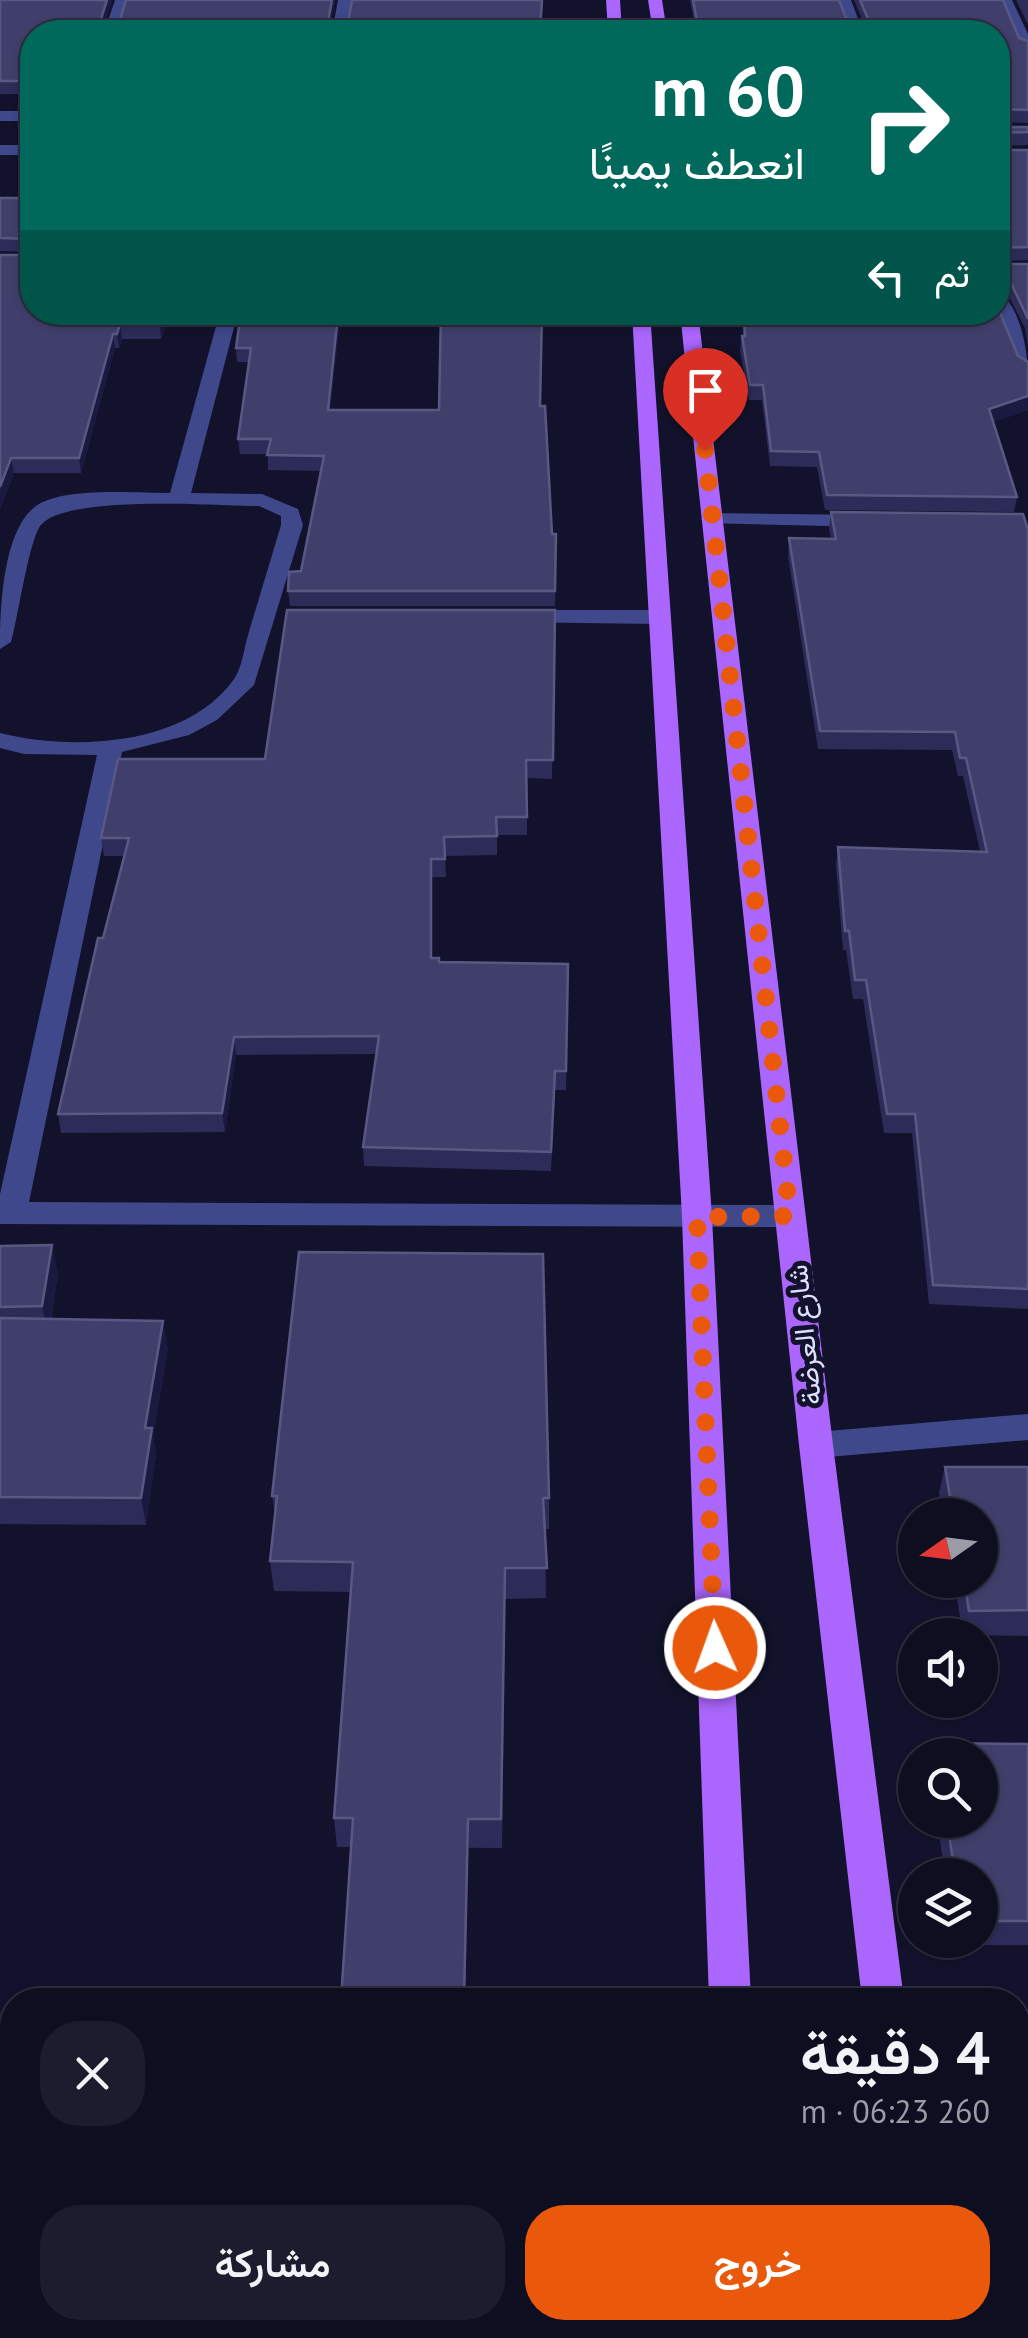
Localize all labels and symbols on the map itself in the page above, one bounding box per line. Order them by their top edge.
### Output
pin [663,348,748,451]
street label: شارع العرضة [778,1263,830,1407]
north arrow [898,1498,998,1598]
position arrow [663,1596,767,1700]

